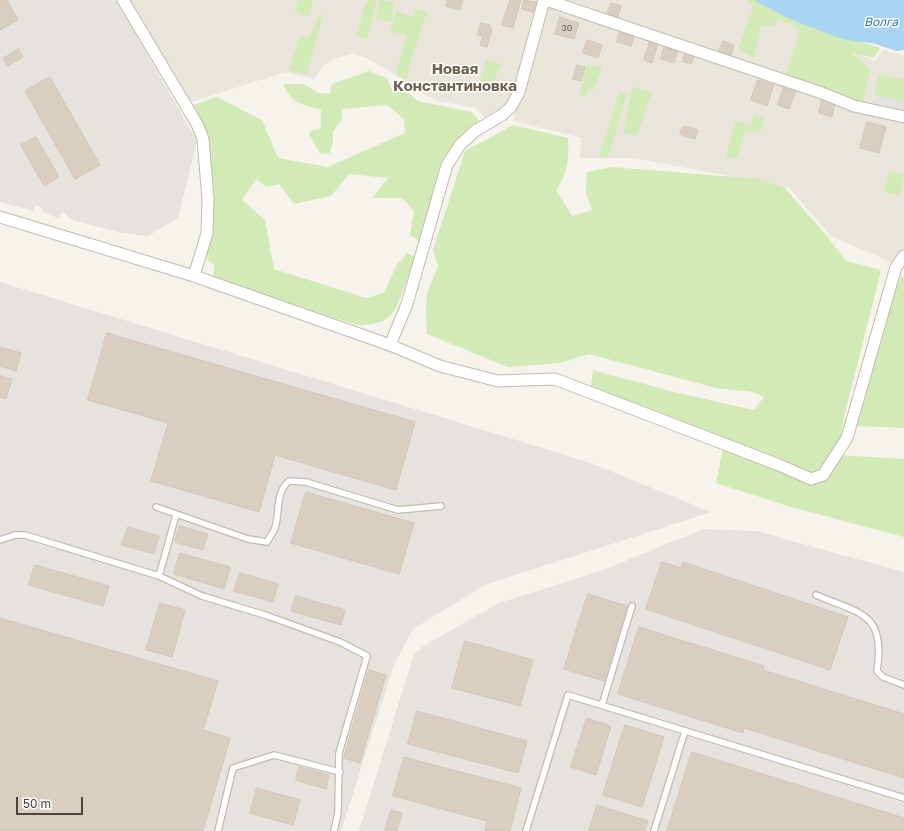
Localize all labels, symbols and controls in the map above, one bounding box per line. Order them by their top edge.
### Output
water label: Волга [864,15,898,29]
house number: 30 [562,23,572,33]
district label: Новая Константиновка [393,60,517,95]
scale bar [18,789,85,815]
text: 50 m [23,796,51,811]

